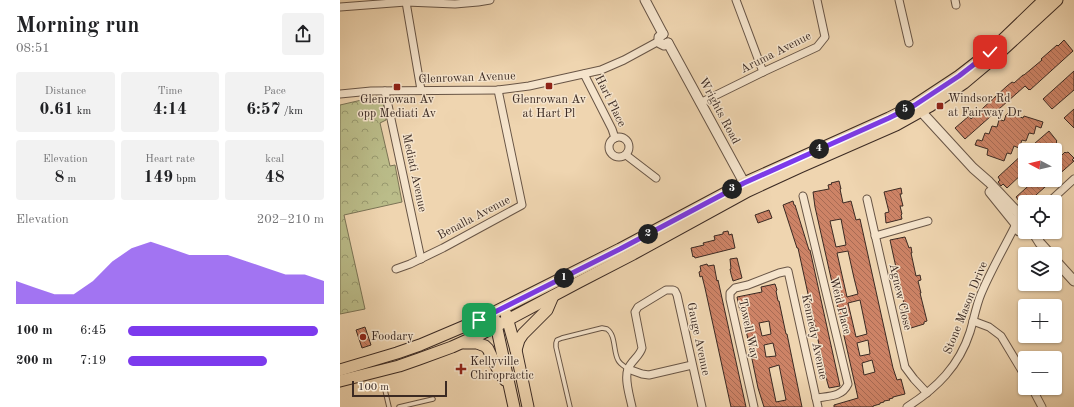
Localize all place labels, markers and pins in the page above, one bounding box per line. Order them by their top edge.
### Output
pin [973,35,1007,69]
marker: Glenrowan Av at Hart Pl [544,81,554,91]
marker: Glenrowan Av opp Mediati Av [392,82,402,92]
place label: Windsor Rd at Fairway Dr [948,93,1022,119]
place label: Glenrowan Av opp Mediati Av [358,94,437,120]
place label: Glenrowan Av at Hart Pl [512,94,587,120]
pin: 5 [895,100,915,120]
marker: Windsor Rd at Fairway Dr [935,101,945,111]
pin: 4 [809,139,829,159]
pin: 3 [722,179,742,199]
pin: 2 [638,224,658,244]
pin: 1 [554,268,574,288]
pin [462,303,496,337]
place label: Foodary [371,331,414,343]
marker: Foodary [358,332,368,342]
place label: Kellyville Chiropractic [470,356,534,382]
marker: Kellyville Chiropractic [455,363,467,375]

